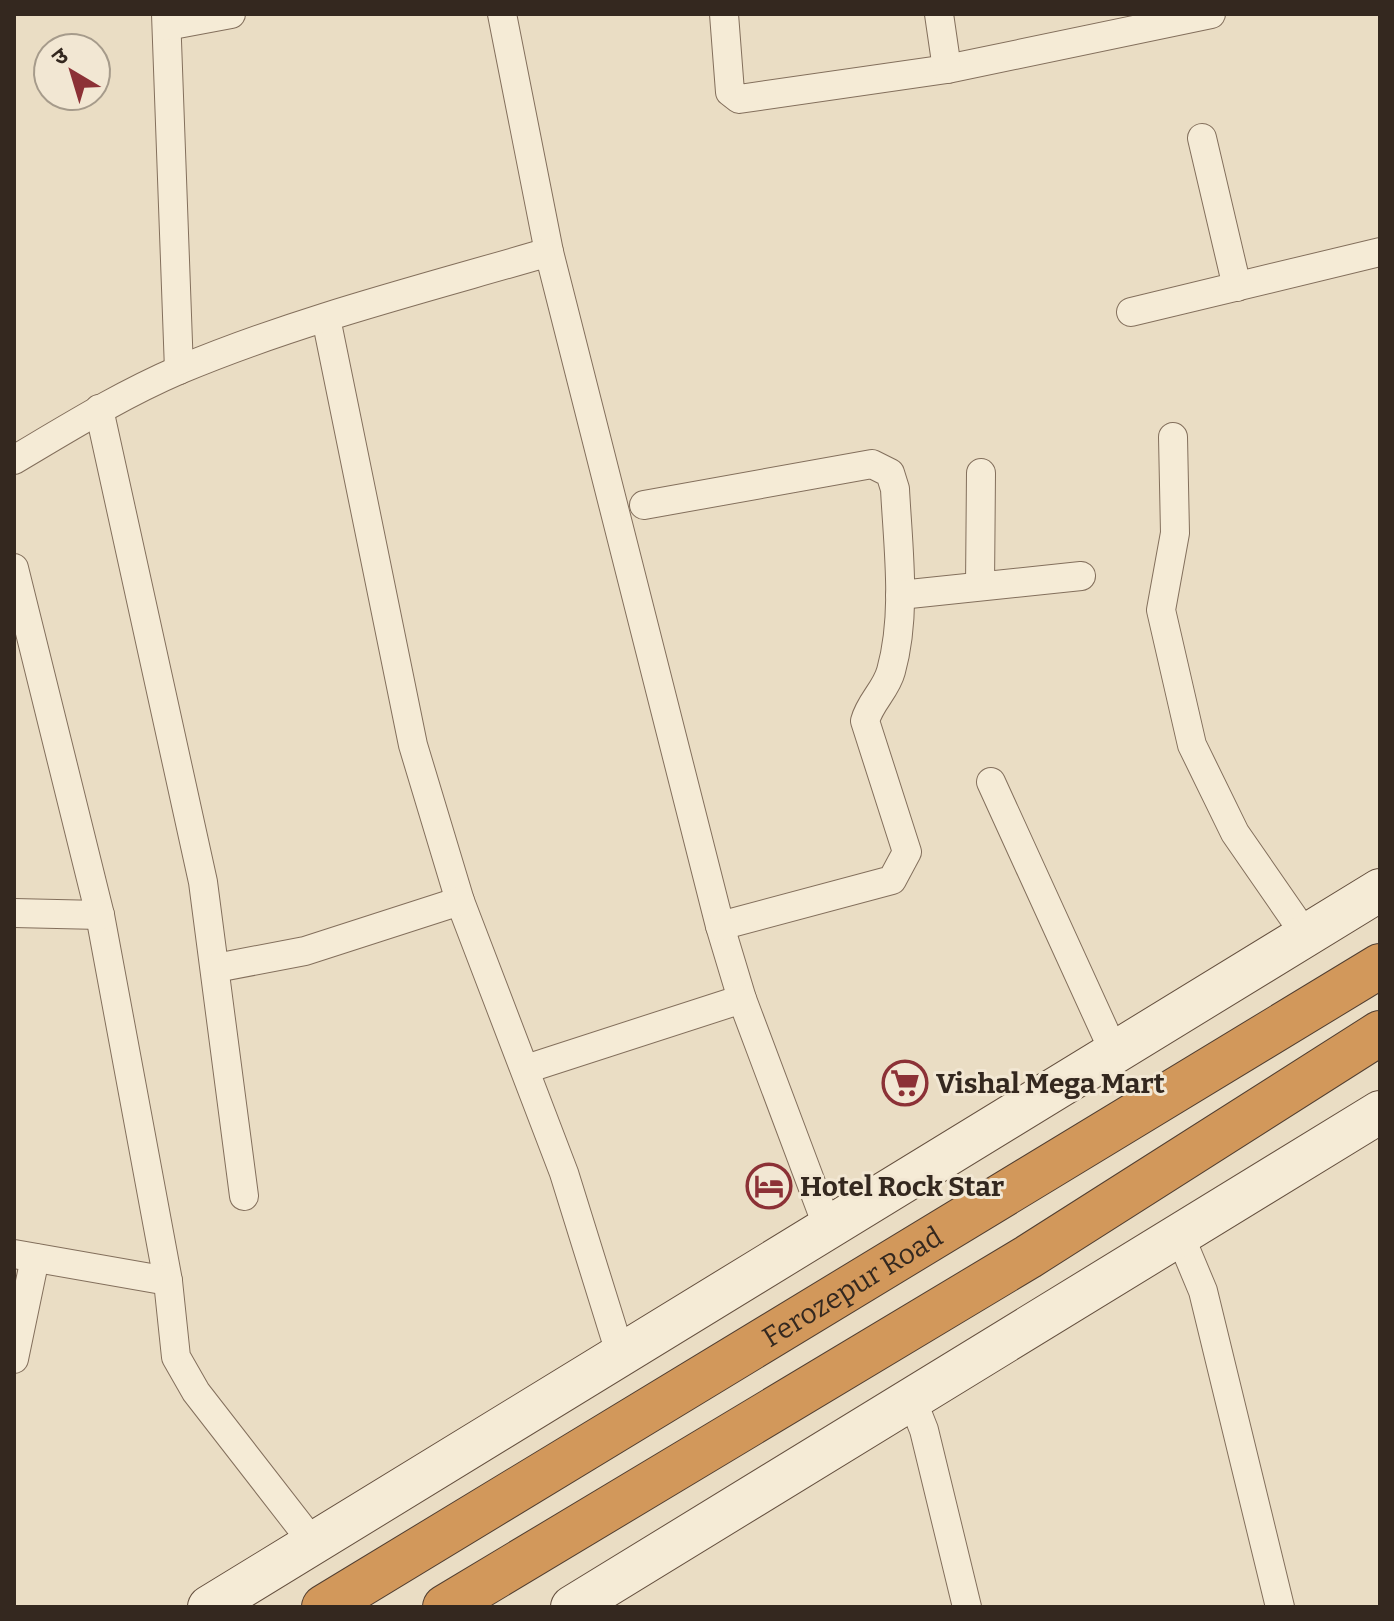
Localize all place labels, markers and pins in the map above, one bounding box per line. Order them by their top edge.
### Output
supermarket icon: Vishal Mega Mart [881,1059,929,1107]
place label: Vishal Mega Mart [936,1067,1165,1100]
hotel icon: Hotel Rock Star [745,1162,793,1210]
place label: Hotel Rock Star [800,1170,1004,1203]

